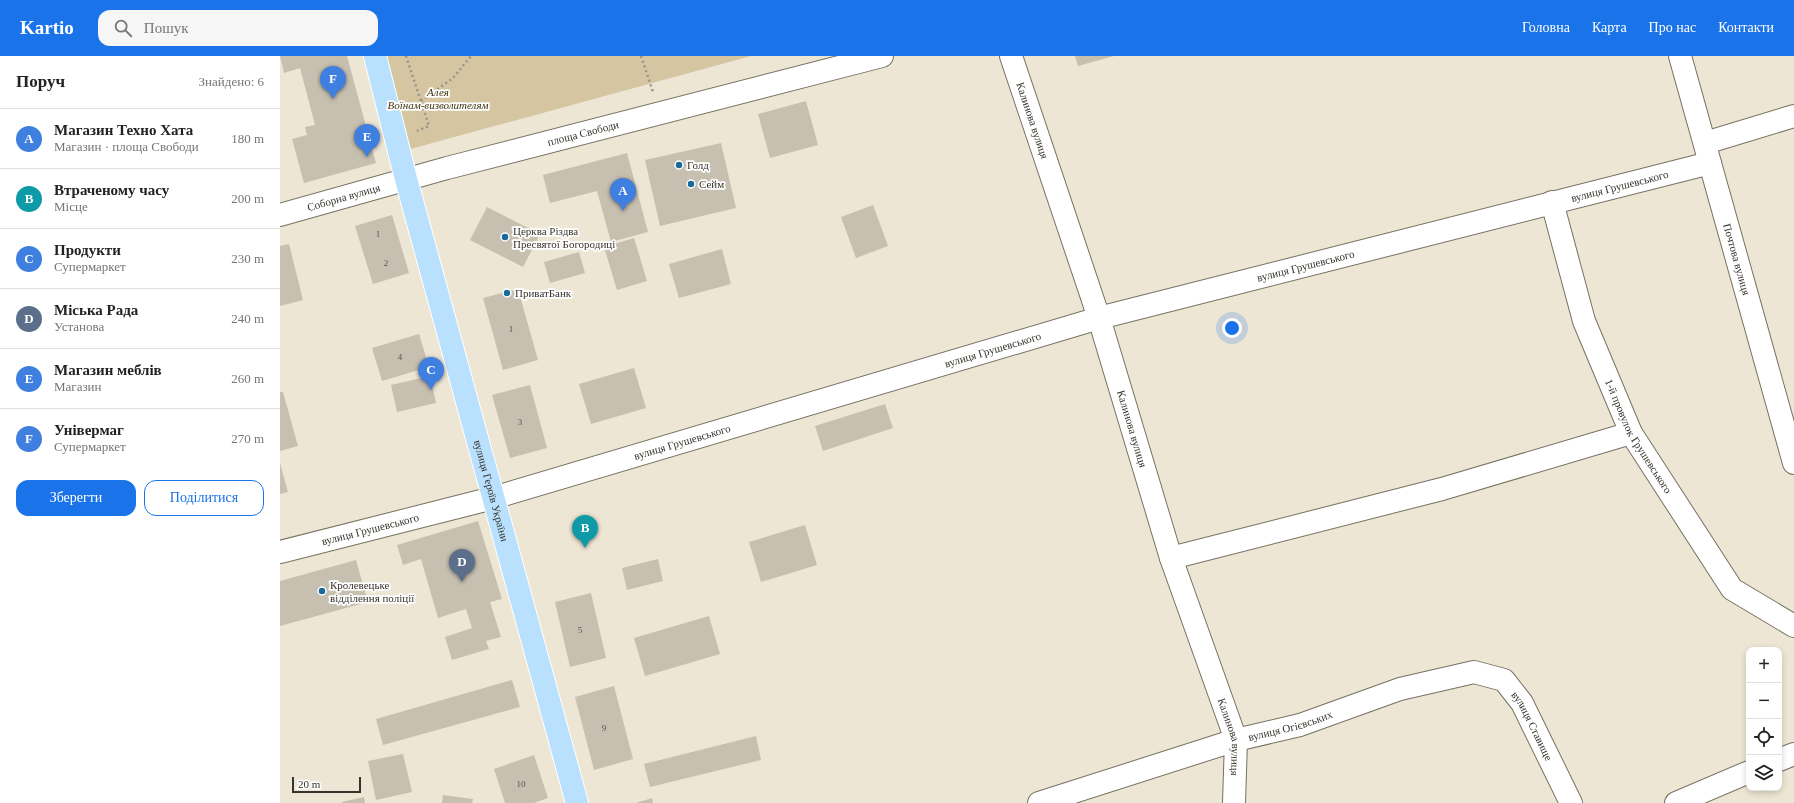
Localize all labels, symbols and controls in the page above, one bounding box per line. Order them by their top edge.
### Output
search box [98,10,378,46]
text: Kartio [20,17,74,38]
icon: search [112,17,134,39]
text: Пошук [144,20,189,36]
text: Головна [1522,20,1570,35]
text: Карта [1592,20,1627,35]
text: Про нас [1649,20,1696,35]
text: Контакти [1718,20,1774,35]
pin: F [320,66,346,99]
text: Поруч [16,72,65,91]
text: Знайдено: 6 [199,74,264,89]
street label: Калинова вулиця [1014,81,1051,160]
park label: Алея Воїнам-визволителям [387,86,489,111]
street label: площа Свободи [546,118,620,148]
text: Магазин Техно Хата [54,122,193,138]
pin: E [354,124,380,157]
text: A [24,131,34,146]
text: 180 m [231,131,264,146]
text: Магазин · площа Свободи [54,139,199,154]
place label: Голд [687,159,709,171]
marker: Голд [674,160,684,170]
street label: вулиця Грушевського [1570,168,1670,204]
pin: A [610,178,636,211]
place label: Сейм [699,178,724,190]
marker: Сейм [686,179,696,189]
street label: Соборна вулиця [306,181,381,213]
text: Втраченому часу [54,182,169,198]
text: B [25,191,33,206]
text: 200 m [231,191,264,206]
text: Місце [54,199,88,214]
street label: Почтова вулиця [1721,222,1753,296]
place label: Церква Різдва Пресвятої Богородиці [513,225,615,250]
house number: 1 [376,229,380,239]
marker: Церква Різдва Пресвятої Богородиці [500,232,510,242]
text: Продукти [54,242,121,258]
street label: вулиця Грушевського [1256,247,1356,284]
text: C [24,251,34,266]
text: 230 m [231,251,264,266]
house number: 2 [384,258,388,268]
text: Супермаркет [54,259,126,274]
place label: ПриватБанк [515,287,572,299]
marker: ПриватБанк [502,288,512,298]
text: Міська Рада [54,302,138,318]
text: D [24,311,34,326]
text: 240 m [231,311,264,326]
your location [1222,318,1242,338]
text: Установа [54,319,104,334]
house number: 1 [509,324,513,334]
street label: вулиця Грушевського [943,329,1043,370]
house number: 4 [398,352,403,362]
pin: C [418,357,444,390]
text: Магазин меблів [54,362,162,378]
text: E [25,371,33,386]
text: 260 m [231,371,264,386]
street label: 1-й провулок Грушевського [1603,377,1675,496]
text: Магазин [54,379,101,394]
street label: Калинова вулиця [1115,389,1149,469]
house number: 3 [518,417,523,427]
text: Універмаг [54,422,124,438]
street label: вулиця Грушевського [632,422,732,462]
text: F [25,431,33,446]
text: 270 m [231,431,264,446]
text: Супермаркет [54,439,126,454]
street label: вулиця Героїв України [472,439,511,543]
button: Зберегти [16,480,136,516]
button: Поділитися [144,480,264,516]
street label: вулиця Грушевського [320,511,421,547]
pin: B [572,515,598,548]
pin: D [449,549,475,582]
place label: Кролевецьке відділення поліції [330,579,415,604]
marker: Кролевецьке відділення поліції [317,586,327,596]
house number: 5 [578,625,583,635]
map controls [1746,647,1782,791]
button: + [1746,647,1782,683]
button: − [1746,683,1782,719]
street label: вулиця Ставище [1509,689,1555,762]
street label: Калинова вулиця [1216,696,1242,776]
street label: вулиця Огієвських [1247,708,1334,743]
button: locate [1746,719,1782,755]
house number: 9 [602,723,607,733]
button: layers [1746,755,1782,791]
scale bar [292,775,361,794]
text: 20 m [298,778,320,790]
house number: 10 [517,779,526,789]

